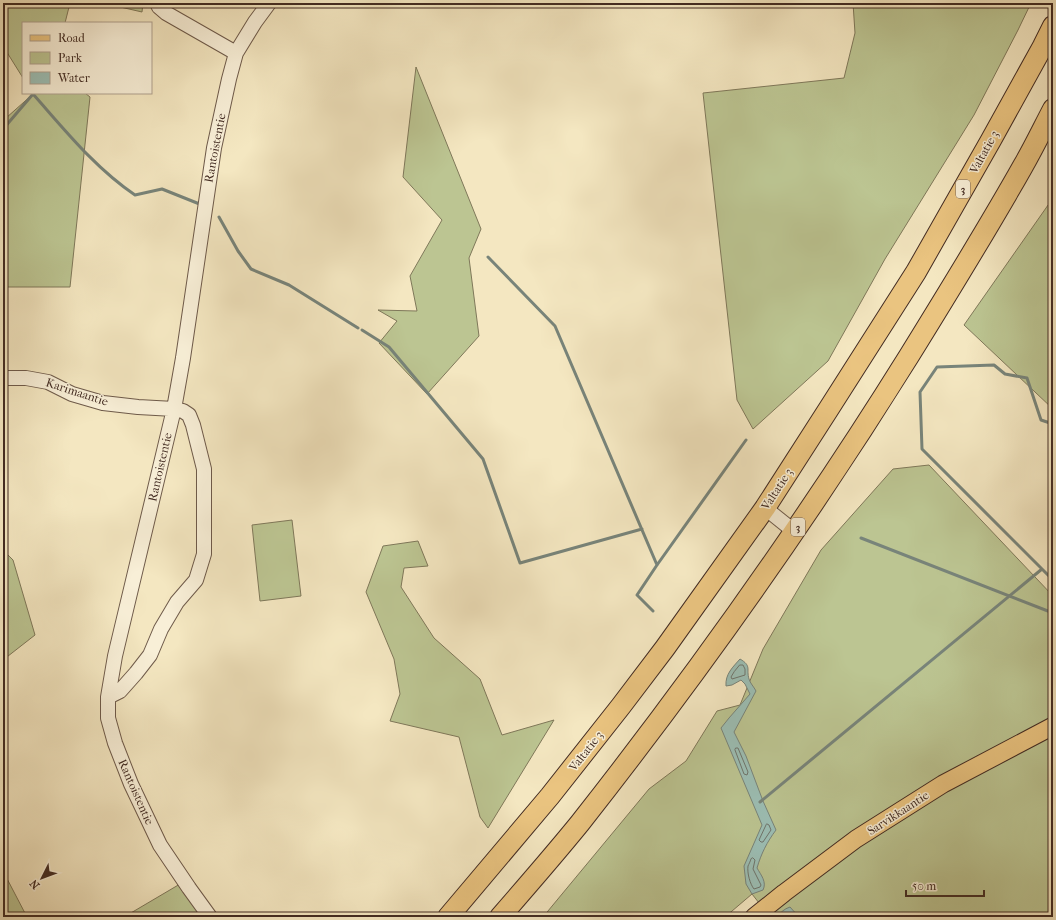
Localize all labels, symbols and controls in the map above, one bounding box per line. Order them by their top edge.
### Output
legend [22,22,152,94]
text: Road [58,31,85,45]
text: Park [58,51,83,65]
text: Water [57,71,91,85]
street label: Rantoistentie [201,112,229,184]
street label: Valtatie 3 [966,128,1002,177]
road number: 3 [956,180,970,198]
street label: Karimaantie [44,375,110,409]
street label: Rantoistentie [145,431,175,503]
street label: Valtatie 3 [758,465,796,513]
road number: 3 [791,518,805,536]
street label: Valtatie 3 [565,728,606,775]
street label: Rantoistentie [115,757,157,827]
street label: Sarvikkaantie [865,788,931,838]
north arrow [22,858,62,898]
scale bar [906,872,984,898]
text: N [27,876,43,892]
text: 50 m [912,879,936,893]

